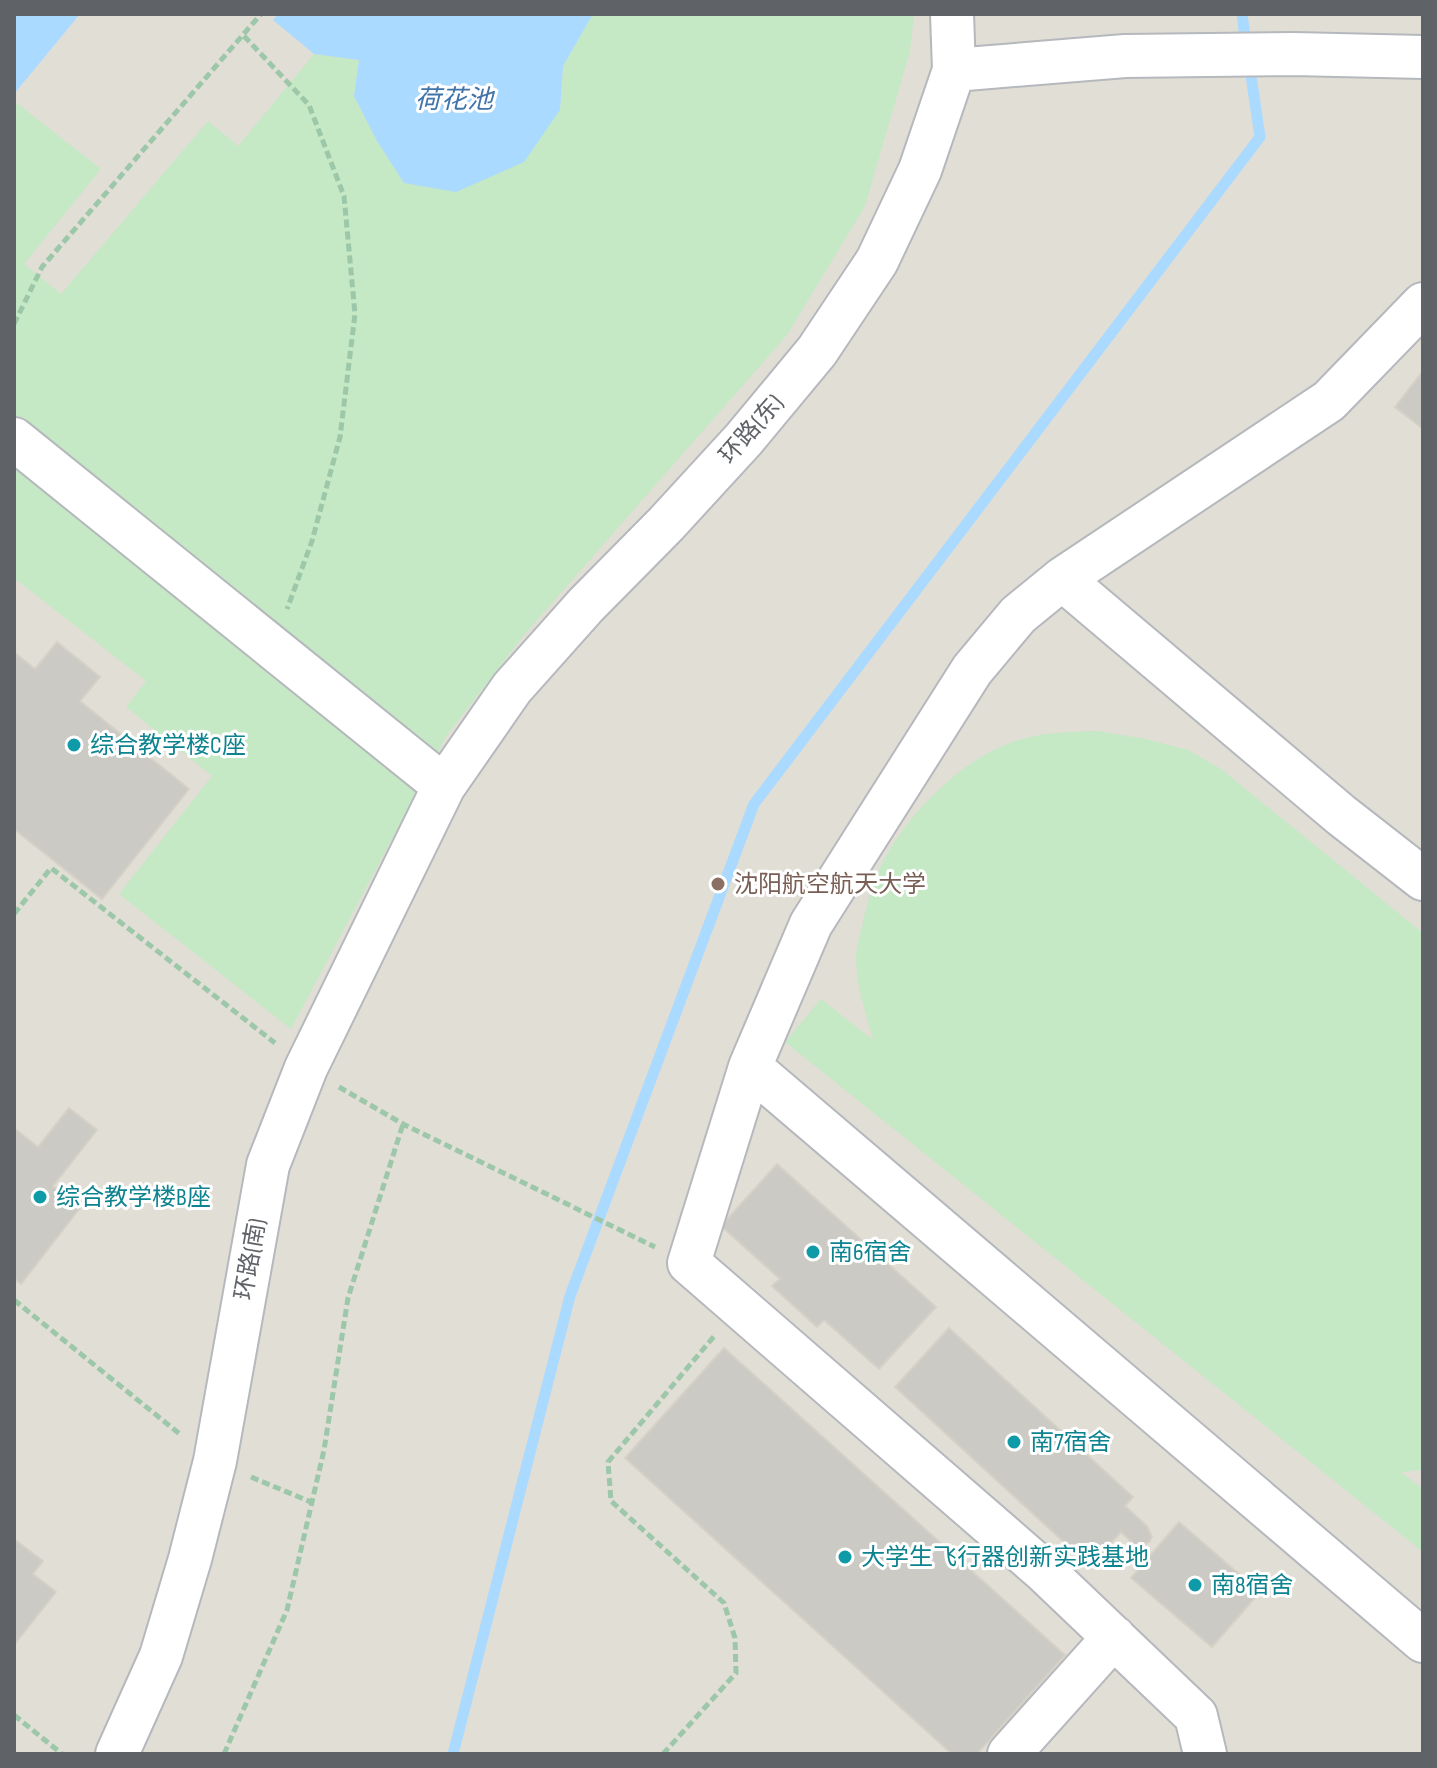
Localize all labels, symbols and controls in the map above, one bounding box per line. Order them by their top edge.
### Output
water label: 荷花池 [415,85,496,116]
street label: 环路(东) [713,389,789,470]
place label: 综合教学楼C座 [90,731,246,760]
marker: 综合教学楼C座 [65,736,83,754]
place label: 沈阳航空航天大学 [734,870,926,899]
marker: 沈阳航空航天大学 [709,875,727,893]
place label: 综合教学楼B座 [56,1183,211,1212]
marker: 综合教学楼B座 [31,1188,49,1206]
street label: 环路(南) [229,1216,272,1302]
place label: 南6宿舍 [829,1238,912,1267]
marker: 南6宿舍 [804,1243,822,1261]
place label: 南7宿舍 [1030,1428,1112,1457]
marker: 南7宿舍 [1005,1433,1023,1451]
place label: 大学生飞行器创新实践基地 [861,1543,1149,1572]
marker: 大学生飞行器创新实践基地 [836,1548,854,1566]
place label: 南8宿舍 [1211,1571,1294,1600]
marker: 南8宿舍 [1186,1576,1204,1594]

